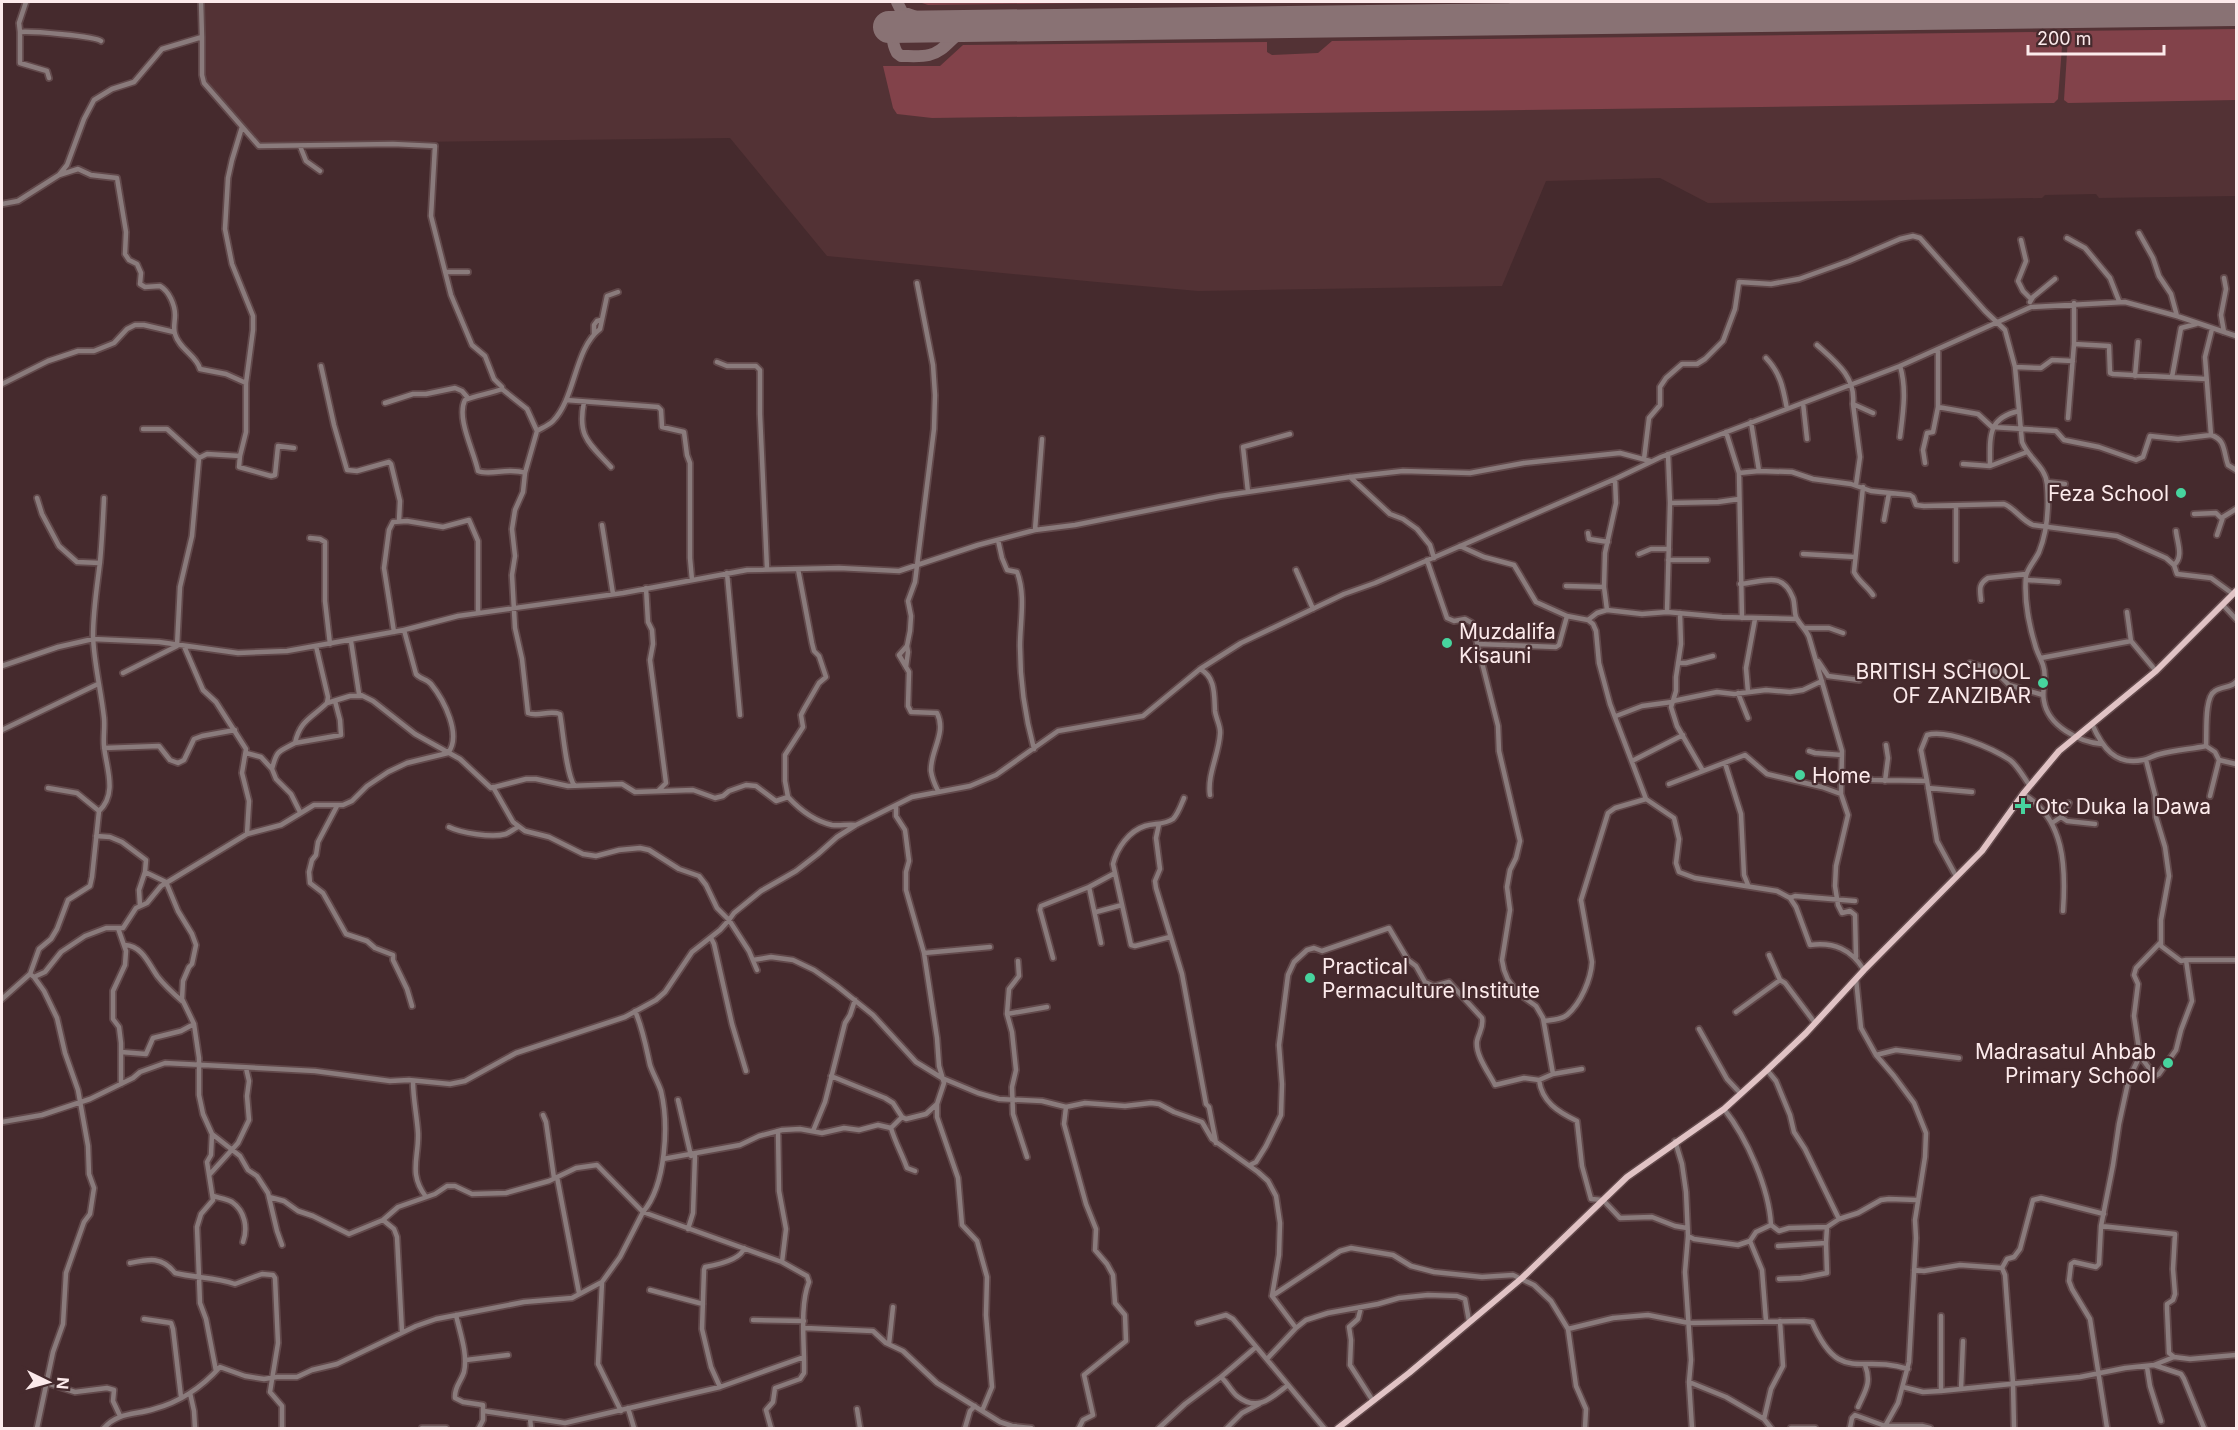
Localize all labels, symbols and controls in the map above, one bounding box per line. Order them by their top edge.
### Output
scale bar [2028,18,2164,56]
text: 200 m [2037,28,2092,49]
place label: Feza School [2048,481,2169,506]
marker: Feza School [2174,486,2188,500]
place label: Muzdalifa Kisauni [1459,619,1556,668]
marker: Muzdalifa Kisauni [1440,636,1454,650]
place label: BRITISH SCHOOL OF ZANZIBAR [1856,659,2031,708]
marker: BRITISH SCHOOL OF ZANZIBAR [2036,676,2050,690]
place label: Home [1812,763,1871,788]
marker: Home [1793,768,1807,782]
place label: Otc Duka la Dawa [2035,794,2211,819]
marker: Otc Duka la Dawa [2016,799,2030,813]
place label: Practical Permaculture Institute [1322,954,1540,1003]
marker: Practical Permaculture Institute [1303,971,1317,985]
place label: Madrasatul Ahbab Primary School [1975,1039,2156,1088]
marker: Madrasatul Ahbab Primary School [2161,1056,2175,1070]
north arrow [18,1352,78,1412]
text: N [52,1376,73,1390]

